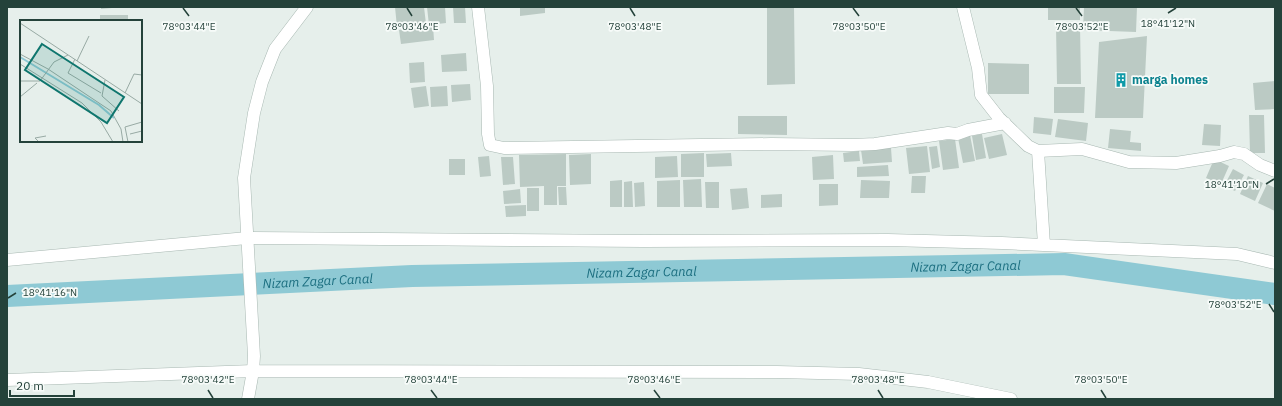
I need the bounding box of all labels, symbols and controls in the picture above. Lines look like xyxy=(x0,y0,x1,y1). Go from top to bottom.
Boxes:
text: 18°41'12"N xyxy=(1141,17,1195,30)
inset map xyxy=(20,20,142,142)
text: 78°03'44"E xyxy=(162,20,216,33)
text: 78°03'46"E xyxy=(385,20,439,33)
text: 78°03'48"E xyxy=(608,20,662,33)
text: 78°03'50"E xyxy=(832,20,886,33)
text: 78°03'52"E xyxy=(1055,20,1109,33)
building icon: marga homes xyxy=(1113,72,1129,88)
place label: marga homes xyxy=(1132,72,1208,87)
text: 18°41'10"N xyxy=(1205,178,1259,191)
water label: Nizam Zagar Canal xyxy=(910,257,1021,276)
water label: Nizam Zagar Canal xyxy=(586,263,697,282)
water label: Nizam Zagar Canal xyxy=(262,270,374,292)
text: 18°41'16"N xyxy=(23,286,77,299)
text: 78°03'52"E xyxy=(1208,298,1262,311)
scale bar xyxy=(10,372,74,398)
text: 78°03'42"E xyxy=(181,373,235,386)
text: 78°03'44"E xyxy=(404,373,458,386)
text: 78°03'46"E xyxy=(627,373,681,386)
text: 78°03'48"E xyxy=(851,373,905,386)
text: 78°03'50"E xyxy=(1074,373,1128,386)
text: 20 m xyxy=(16,378,44,393)

